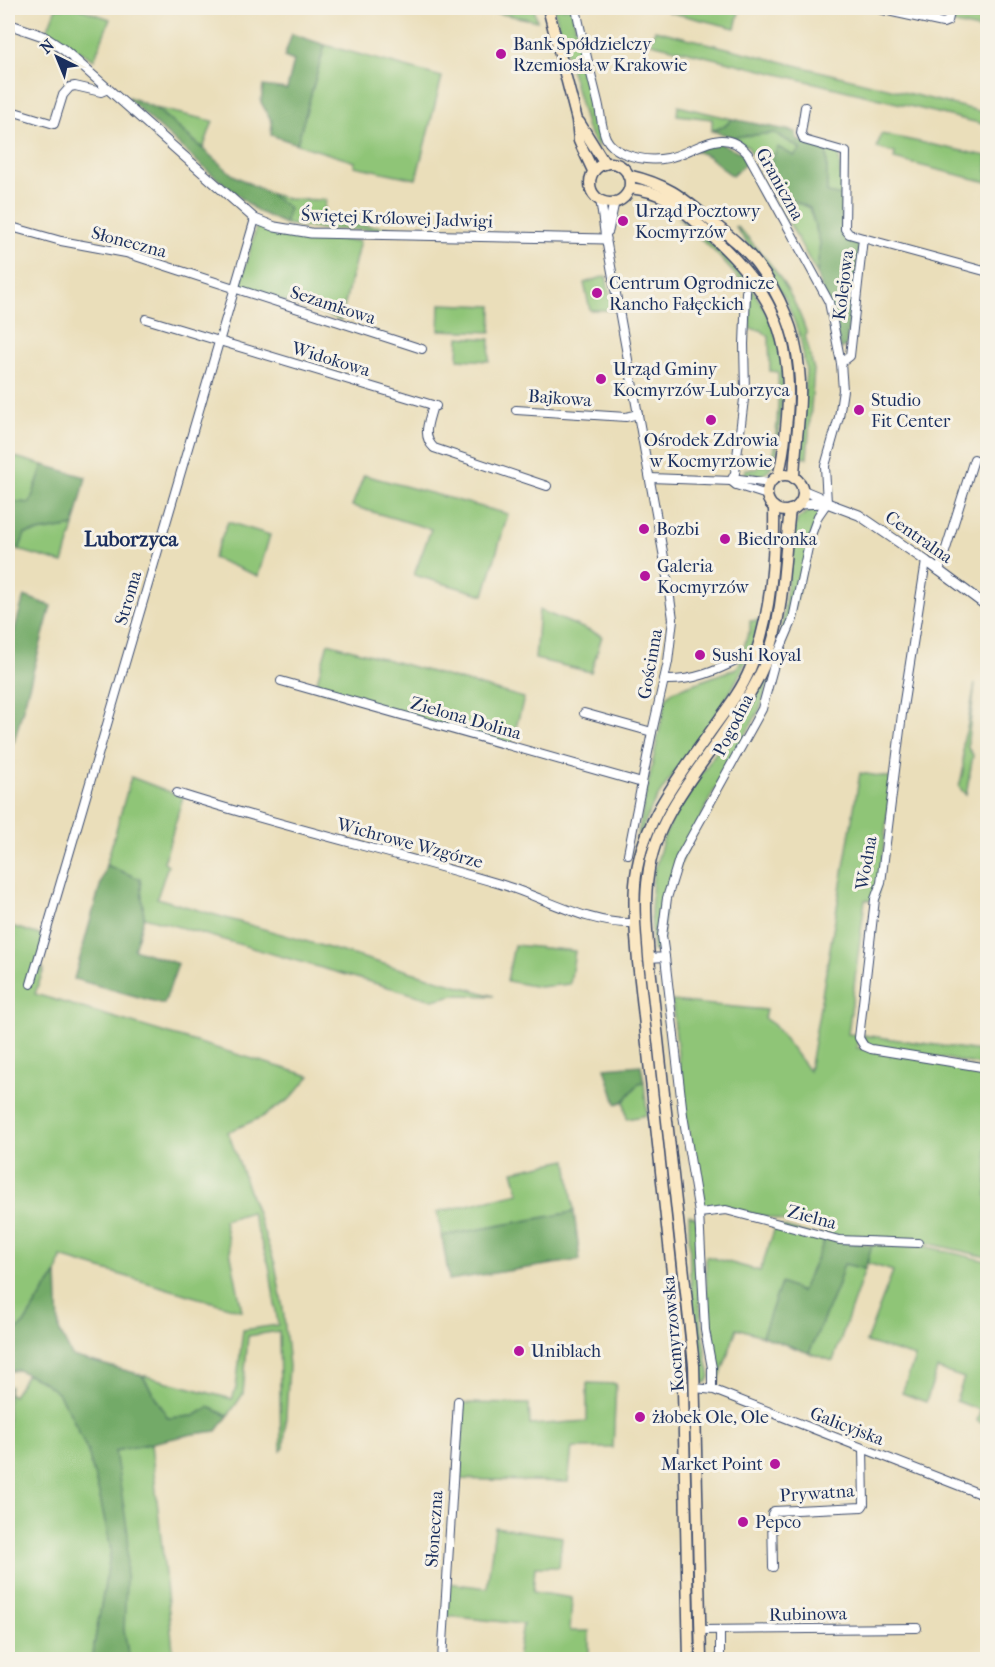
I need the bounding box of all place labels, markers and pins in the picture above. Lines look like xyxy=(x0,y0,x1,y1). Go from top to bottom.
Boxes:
place label: Bank Spółdzielczy Rzemiosła w Krakowie xyxy=(513,34,688,76)
marker: Bank Spółdzielczy Rzemiosła w Krakowie xyxy=(494,47,508,61)
place label: Urząd Pocztowy Kocmyrzów xyxy=(635,201,762,243)
marker: Urząd Pocztowy Kocmyrzów xyxy=(616,214,630,228)
place label: Centrum Ogrodnicze Rancho Fałęckich xyxy=(609,273,774,315)
marker: Centrum Ogrodnicze Rancho Fałęckich xyxy=(590,286,604,300)
place label: Urząd Gminy Kocmyrzów-Luborzyca xyxy=(613,359,791,401)
marker: Urząd Gminy Kocmyrzów-Luborzyca xyxy=(594,372,608,386)
place label: Studio Fit Center xyxy=(871,390,951,432)
marker: Studio Fit Center xyxy=(852,403,866,417)
marker: Ośrodek Zdrowia w Kocmyrzowie xyxy=(704,413,718,427)
place label: Ośrodek Zdrowia w Kocmyrzowie xyxy=(644,430,779,472)
place label: Bozbi xyxy=(656,519,700,540)
marker: Bozbi xyxy=(637,522,651,536)
place label: Biedronka xyxy=(737,529,818,550)
marker: Biedronka xyxy=(718,532,732,546)
place label: Galeria Kocmyrzów xyxy=(657,556,749,598)
marker: Galeria Kocmyrzów xyxy=(638,569,652,583)
place label: Sushi Royal xyxy=(712,645,801,666)
marker: Sushi Royal xyxy=(693,648,707,662)
place label: Uniblach xyxy=(531,1341,601,1362)
marker: Uniblach xyxy=(512,1344,526,1358)
place label: żłobek Ole, Ole xyxy=(652,1407,769,1428)
marker: żłobek Ole, Ole xyxy=(633,1410,647,1424)
place label: Market Point xyxy=(661,1454,764,1475)
marker: Market Point xyxy=(768,1457,782,1471)
place label: Pepco xyxy=(755,1512,801,1533)
marker: Pepco xyxy=(736,1515,750,1529)

